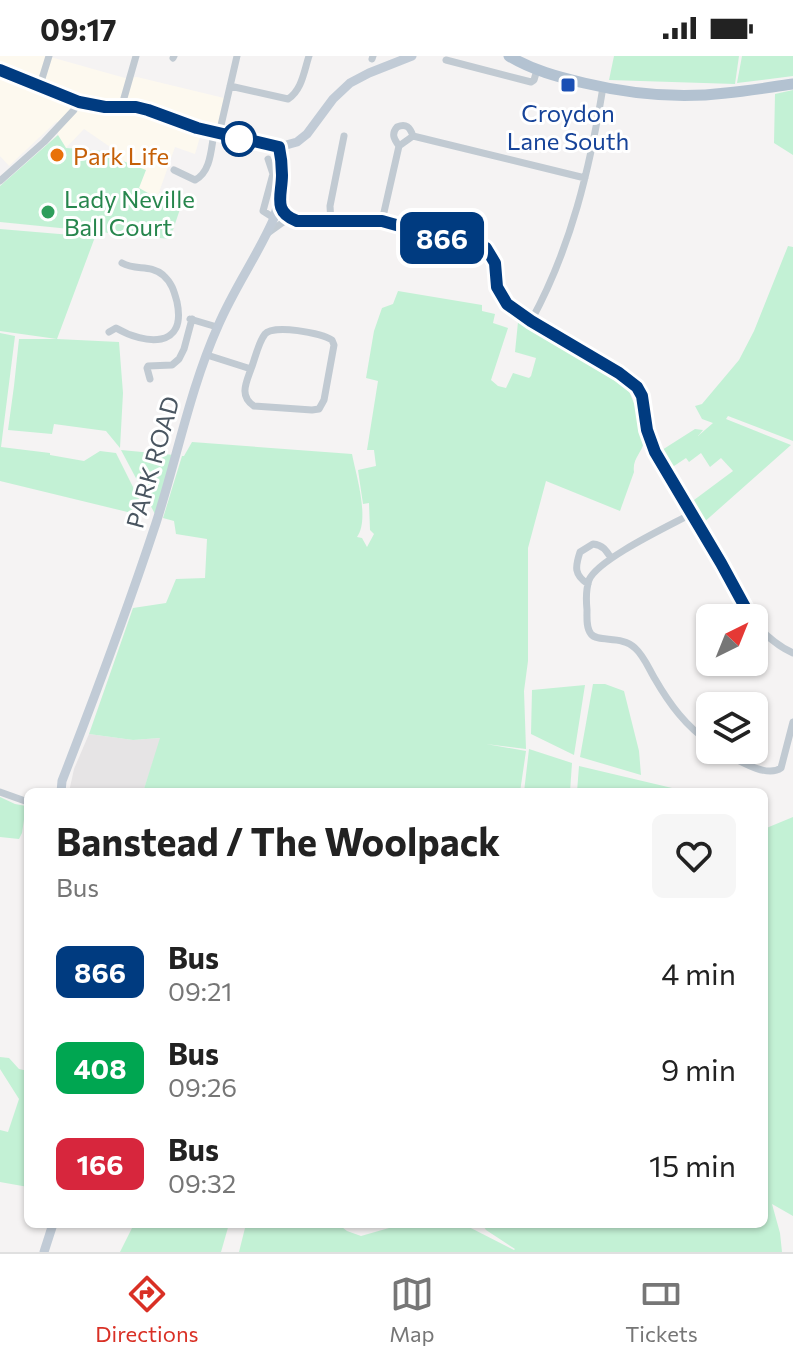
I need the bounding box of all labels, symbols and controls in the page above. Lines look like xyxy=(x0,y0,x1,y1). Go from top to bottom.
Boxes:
text: 09:17 xyxy=(40,10,116,47)
marker: Croydon Lane South xyxy=(559,76,577,94)
place label: Croydon Lane South xyxy=(507,98,629,155)
unlabelled marker xyxy=(222,122,256,156)
place label: Park Life xyxy=(73,141,169,170)
marker: Park Life xyxy=(48,146,66,164)
place label: Lady Neville Ball Court xyxy=(64,184,195,241)
marker: Lady Neville Ball Court xyxy=(39,203,57,221)
line badge: 866 xyxy=(396,212,488,264)
text: 866 xyxy=(416,221,468,255)
street label: PARK ROAD xyxy=(119,393,185,531)
north arrow xyxy=(696,604,768,676)
map controls xyxy=(696,604,768,764)
button: layers xyxy=(696,692,768,764)
button: heart xyxy=(652,814,736,898)
text: Banstead / The Woolpack xyxy=(56,817,500,864)
text: Bus xyxy=(56,871,99,902)
text: Bus xyxy=(168,938,219,975)
text: 4 min xyxy=(661,954,736,991)
text: 866 xyxy=(74,955,126,989)
text: 09:21 xyxy=(168,975,232,1006)
text: Bus xyxy=(168,1034,219,1071)
text: 9 min xyxy=(661,1050,736,1087)
text: 408 xyxy=(73,1051,127,1085)
text: 09:26 xyxy=(168,1071,237,1102)
text: Bus xyxy=(168,1130,219,1167)
text: 15 min xyxy=(649,1146,736,1183)
text: 166 xyxy=(76,1147,124,1181)
text: 09:32 xyxy=(168,1167,236,1198)
tab: Directions xyxy=(95,1272,199,1347)
tab: Map xyxy=(389,1272,435,1347)
tab: Tickets xyxy=(625,1272,698,1347)

